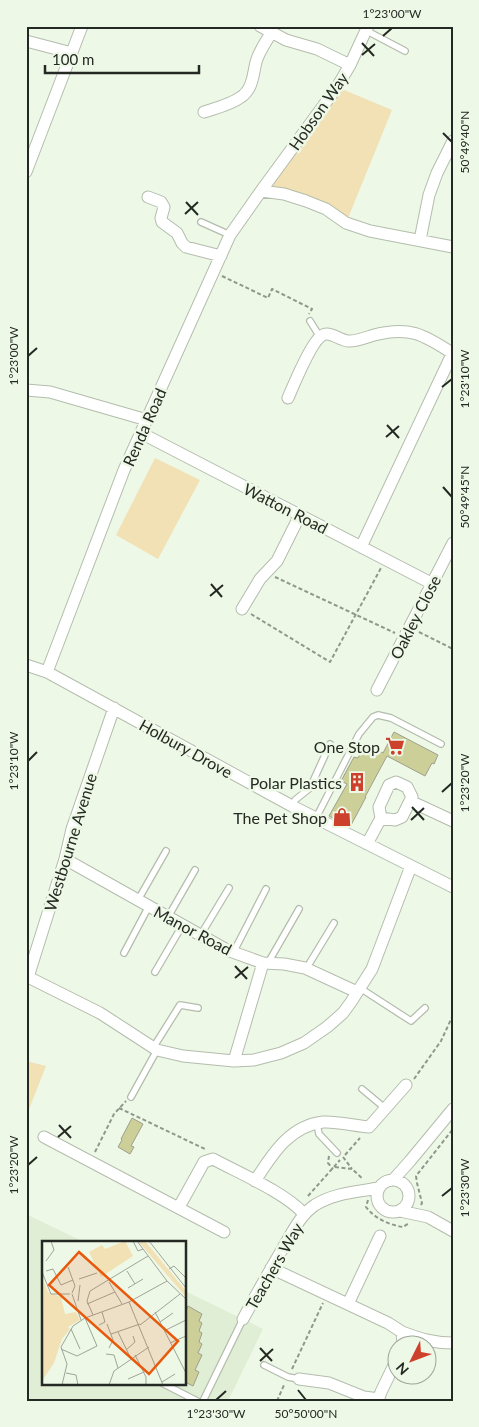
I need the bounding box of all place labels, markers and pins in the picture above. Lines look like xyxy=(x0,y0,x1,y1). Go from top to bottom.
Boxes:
supermarket icon: One Stop xyxy=(384,735,406,757)
place label: One Stop xyxy=(314,737,380,756)
building icon: Polar Plastics xyxy=(346,771,368,793)
place label: Polar Plastics xyxy=(250,773,342,792)
shop icon: The Pet Shop xyxy=(331,806,353,828)
place label: The Pet Shop xyxy=(233,808,327,827)

